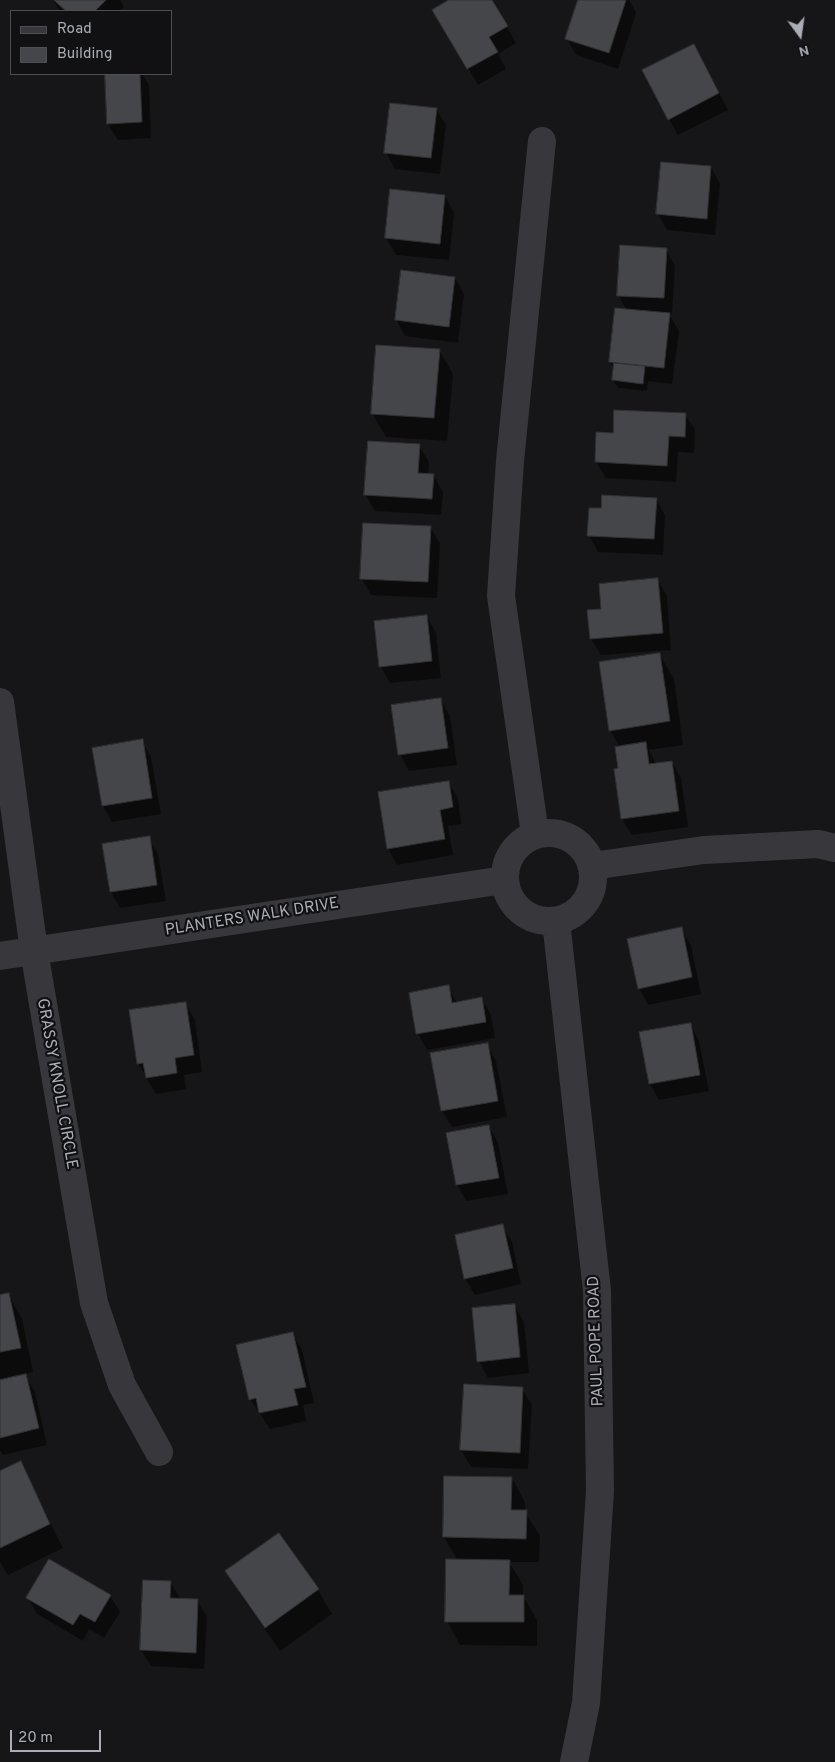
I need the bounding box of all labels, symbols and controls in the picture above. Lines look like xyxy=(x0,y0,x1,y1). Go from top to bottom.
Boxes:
legend xyxy=(10,10,172,75)
north arrow xyxy=(775,10,825,60)
text: Road xyxy=(57,20,92,39)
text: N xyxy=(797,41,811,60)
text: Building xyxy=(57,45,112,64)
street label: PLANTERS WALK DRIVE xyxy=(164,895,340,941)
street label: GRASSY KNOLL CIRCLE xyxy=(31,997,81,1171)
street label: PAUL POPE ROAD xyxy=(585,1275,609,1407)
scale bar xyxy=(12,1720,104,1752)
text: 20 m xyxy=(18,1729,53,1748)

